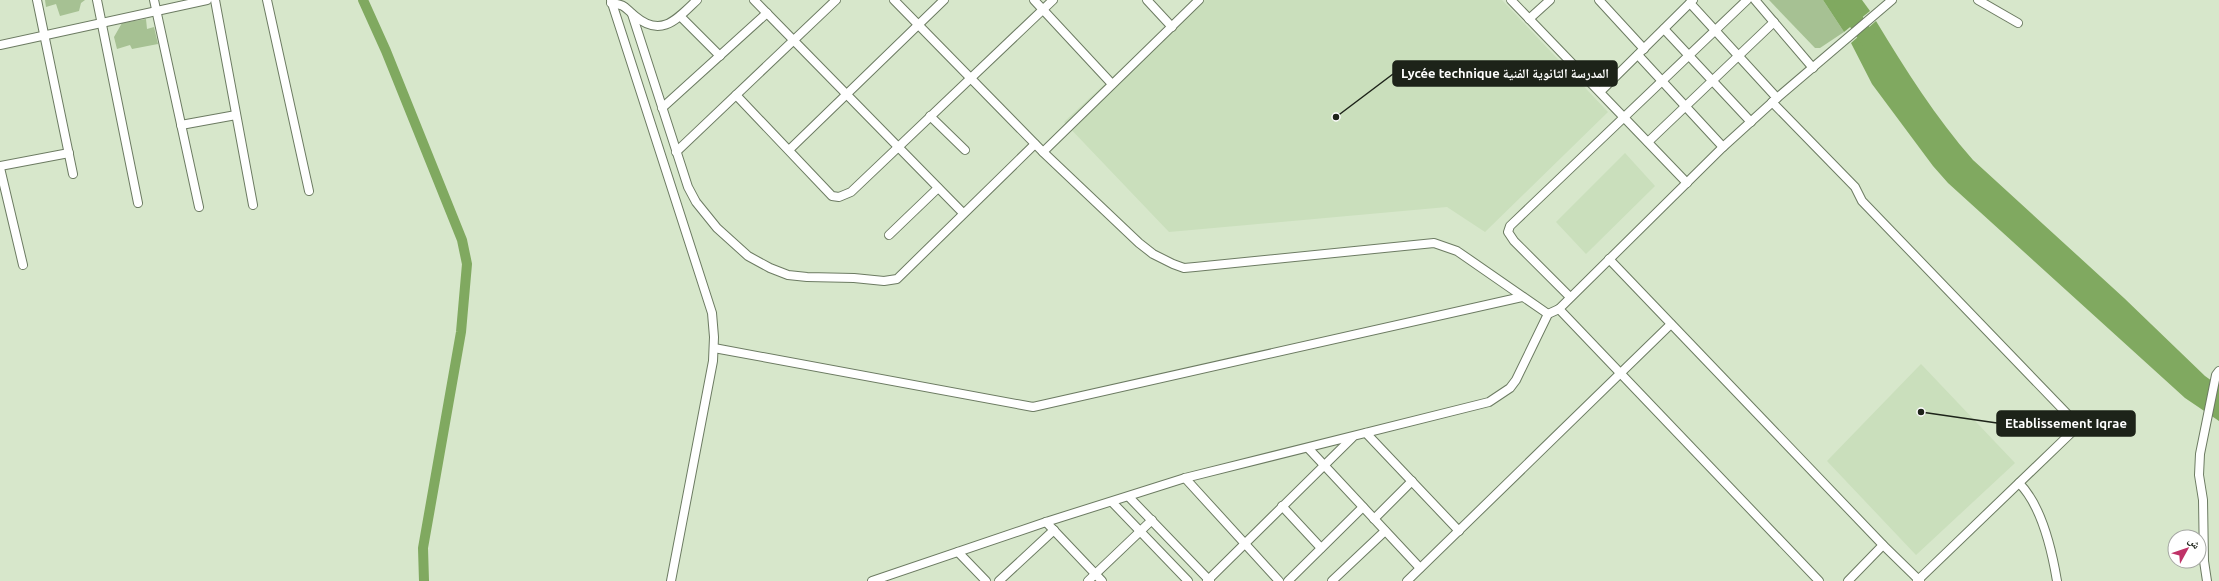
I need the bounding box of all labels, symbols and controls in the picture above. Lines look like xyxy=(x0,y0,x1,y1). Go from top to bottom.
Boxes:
callout: Lycée technique المدرسة الثانوية الفنية xyxy=(1393,61,1617,86)
text: Lycée technique المدرسة الثانوية الفنية xyxy=(1401,66,1609,81)
callout: Etablissement Iqrae xyxy=(1997,411,2135,436)
text: Etablissement Iqrae xyxy=(2005,416,2127,430)
north arrow xyxy=(2167,529,2207,569)
text: ش xyxy=(2185,534,2203,552)

